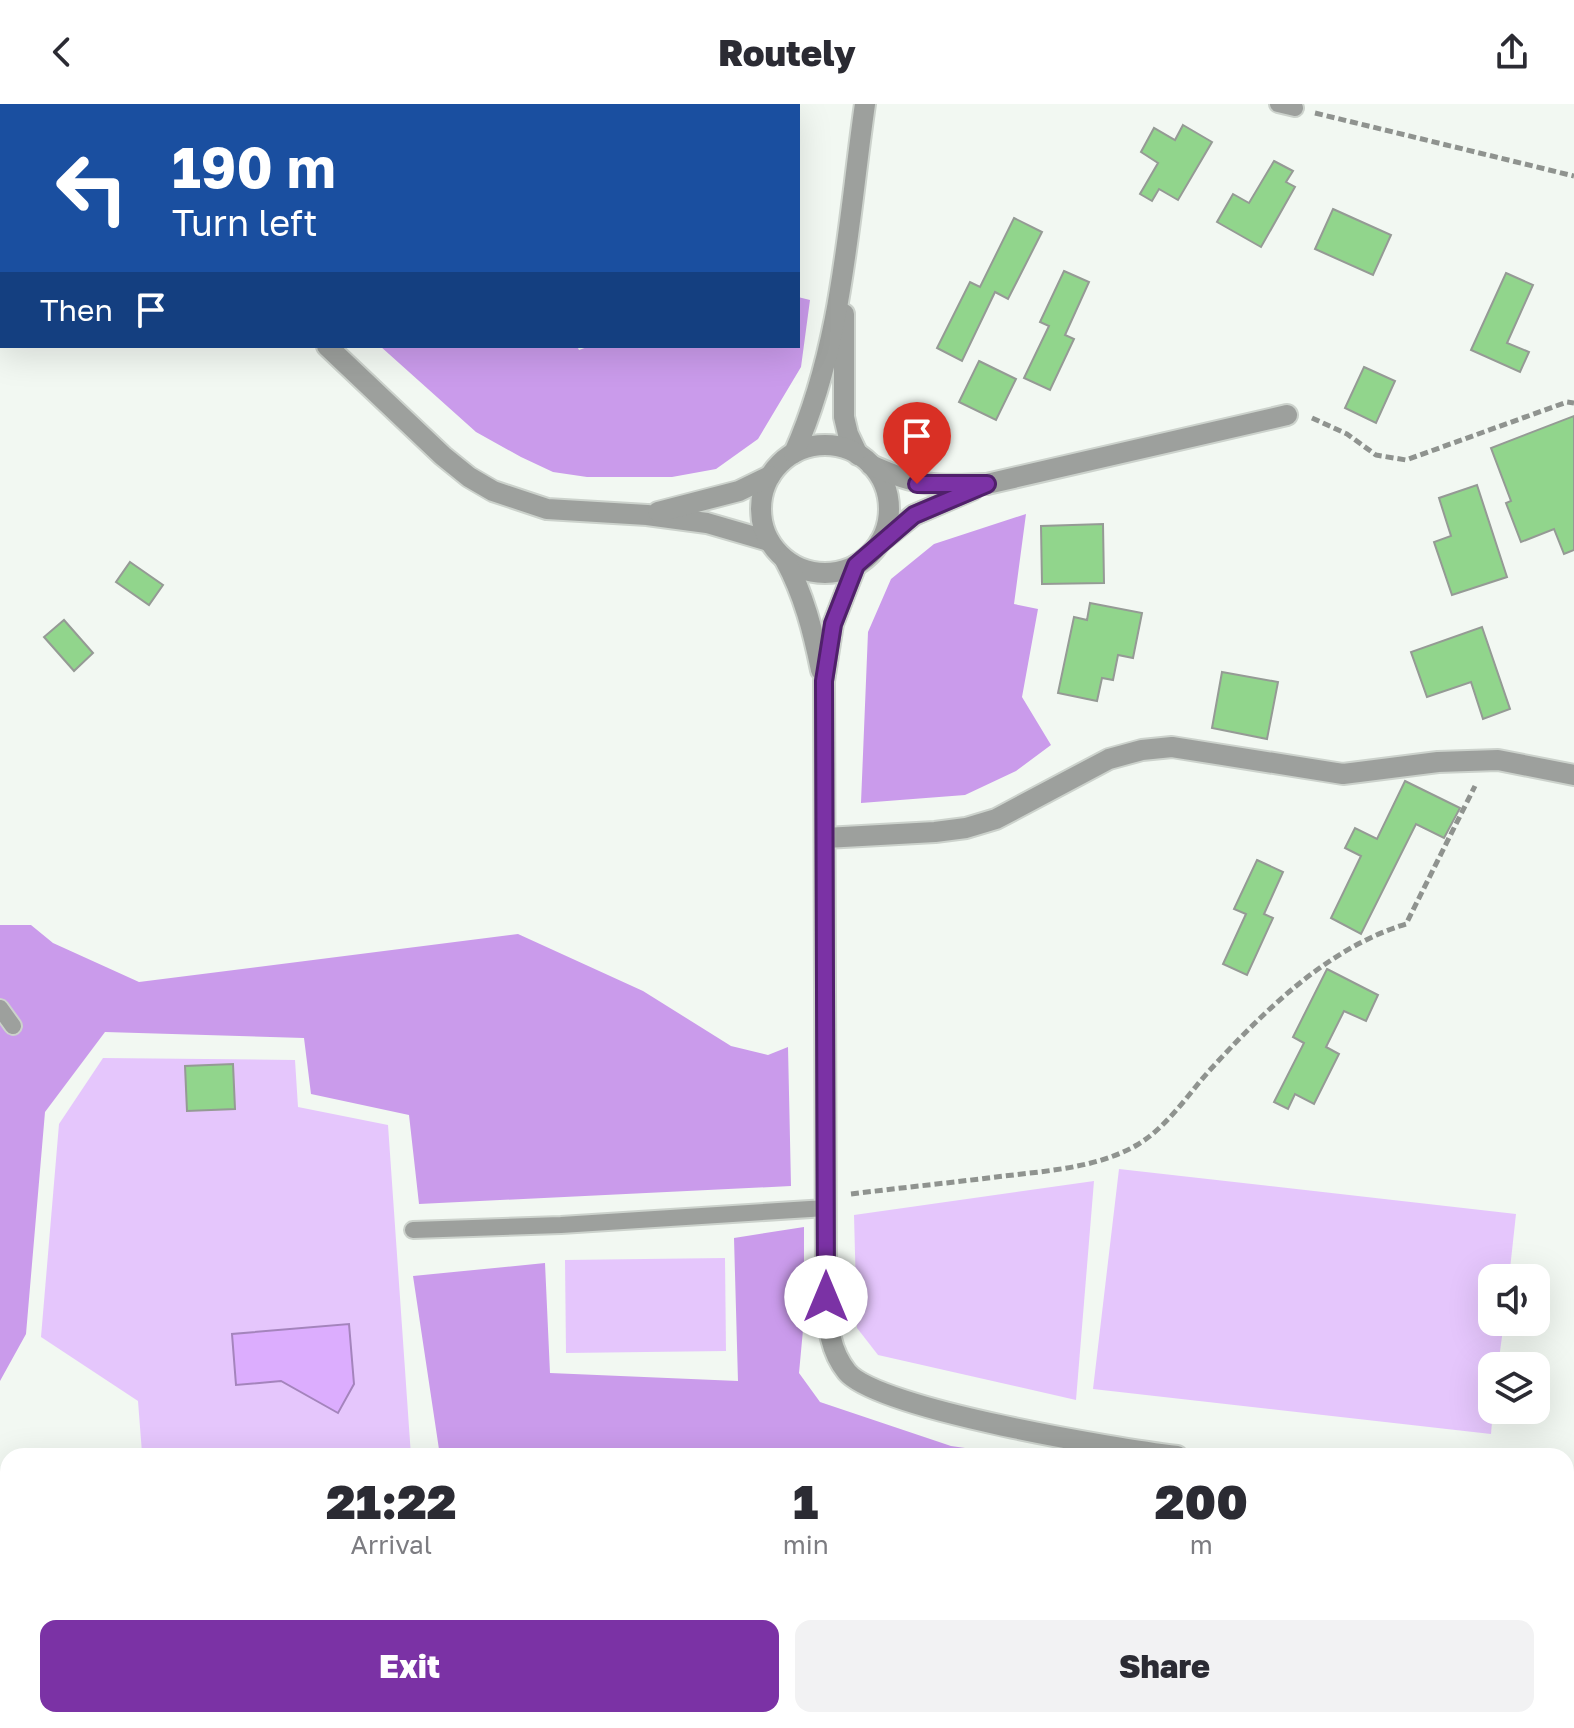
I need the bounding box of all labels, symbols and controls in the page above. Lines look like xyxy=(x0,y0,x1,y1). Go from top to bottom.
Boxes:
icon: back xyxy=(40,30,84,74)
icon: share xyxy=(1490,30,1534,74)
text: Routely xyxy=(718,31,856,74)
text: 190 m xyxy=(172,133,336,200)
icon: left xyxy=(40,136,144,240)
text: Turn left xyxy=(172,201,318,244)
icon: arrive xyxy=(129,288,173,332)
text: Then xyxy=(40,292,113,328)
pin xyxy=(883,402,951,484)
icon: arrive xyxy=(895,414,939,458)
position arrow xyxy=(784,1255,868,1339)
map controls xyxy=(1478,1264,1550,1424)
button: sound xyxy=(1478,1264,1550,1336)
button: layers xyxy=(1478,1352,1550,1424)
text: 21:22 xyxy=(326,1472,457,1530)
text: 1 xyxy=(793,1472,818,1530)
text: 200 xyxy=(1155,1472,1248,1530)
text: Arrival xyxy=(351,1529,432,1560)
text: min xyxy=(783,1529,829,1560)
text: m xyxy=(1190,1529,1213,1560)
button: Exit xyxy=(40,1620,779,1712)
button: Share xyxy=(795,1620,1534,1712)

